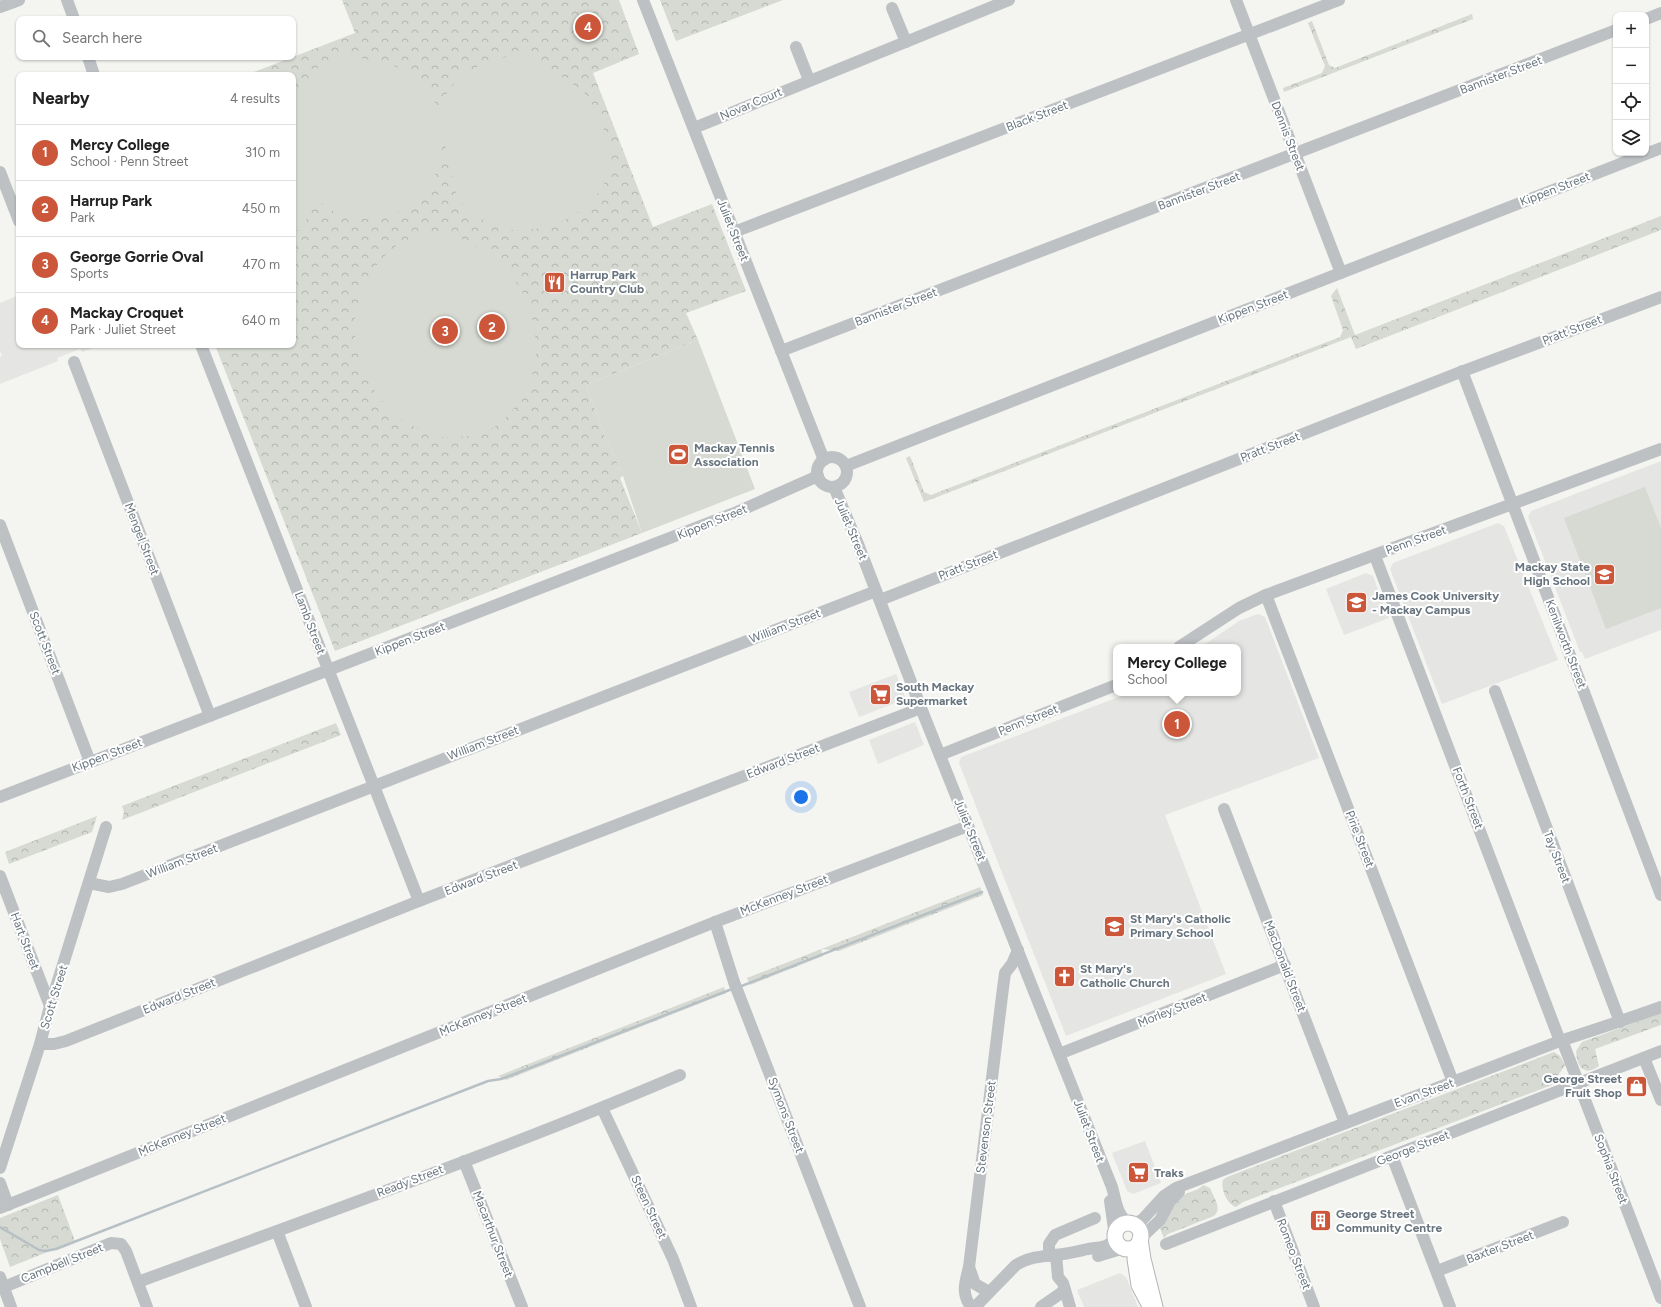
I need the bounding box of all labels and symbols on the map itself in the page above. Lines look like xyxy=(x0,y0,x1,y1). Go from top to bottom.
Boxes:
pin: 4 xyxy=(575,12,601,42)
street label: Bannister Street xyxy=(1458,53,1545,97)
street label: Novar Court xyxy=(718,84,785,123)
street label: Black Street xyxy=(1004,98,1070,134)
street label: Dennis Street xyxy=(1268,99,1308,173)
street label: Bannister Street xyxy=(1156,169,1243,213)
street label: Kippen Street xyxy=(1518,169,1593,209)
street label: Juliet Street xyxy=(714,197,752,264)
place label: Harrup Park Country Club xyxy=(570,268,644,296)
restaurant icon: Harrup Park Country Club xyxy=(541,269,567,295)
street label: Bannister Street xyxy=(853,285,940,329)
street label: Kippen Street xyxy=(1216,287,1291,327)
pin: 2 xyxy=(479,312,505,342)
street label: Pratt Street xyxy=(1540,312,1604,348)
pin: 3 xyxy=(432,316,458,346)
street label: Pratt Street xyxy=(1238,429,1302,465)
place label: Mackay Tennis Association xyxy=(694,441,775,469)
sports icon: Mackay Tennis Association xyxy=(665,442,691,468)
street label: Juliet Street xyxy=(832,496,871,563)
street label: Mengel Street xyxy=(122,501,162,578)
street label: Kippen Street xyxy=(675,501,749,542)
street label: Penn Street xyxy=(1384,522,1449,557)
street label: Pratt Street xyxy=(936,547,1000,583)
place label: Mackay State High School xyxy=(1515,560,1590,588)
school or university icon: Mackay State High School xyxy=(1592,561,1618,587)
place label: James Cook University - Mackay Campus xyxy=(1372,589,1499,617)
street label: Lamb Street xyxy=(292,590,329,657)
school or university icon: James Cook University - Mackay Campus xyxy=(1344,590,1370,616)
street label: Kenilworth Street xyxy=(1543,598,1590,691)
street label: William Street xyxy=(747,606,823,646)
street label: Scott Street xyxy=(27,609,64,677)
street label: Kippen Street xyxy=(373,619,448,659)
place label: South Mackay Supermarket xyxy=(896,680,974,708)
supermarket icon: South Mackay Supermarket xyxy=(868,681,894,707)
street label: Penn Street xyxy=(996,701,1060,738)
pin: 1 xyxy=(1164,709,1190,739)
street label: William Street xyxy=(445,723,521,763)
street label: Kippen Street xyxy=(70,735,145,775)
street label: Edward Street xyxy=(744,740,822,781)
street label: Forth Street xyxy=(1450,765,1486,831)
your location xyxy=(791,787,811,807)
street label: Juliet Street xyxy=(951,797,989,864)
street label: Pirie Street xyxy=(1343,809,1377,870)
street label: Tay Street xyxy=(1541,829,1574,886)
street label: William Street xyxy=(144,841,220,881)
street label: Edward Street xyxy=(442,857,520,898)
street label: McKenney Street xyxy=(738,872,830,918)
street label: Hart Street xyxy=(8,910,43,972)
place label: St Mary's Catholic Primary School xyxy=(1130,912,1231,940)
school or university icon: St Mary's Catholic Primary School xyxy=(1102,913,1128,939)
street label: MacDonald Street xyxy=(1261,918,1309,1014)
place label: St Mary's Catholic Church xyxy=(1080,962,1170,990)
street label: Scott Street xyxy=(38,963,71,1031)
church icon: St Mary's Catholic Church xyxy=(1052,963,1078,989)
street label: Edward Street xyxy=(141,975,218,1017)
street label: Morley Street xyxy=(1135,990,1209,1030)
street label: McKenney Street xyxy=(437,991,529,1039)
place label: George Street Fruit Shop xyxy=(1543,1072,1622,1100)
shop icon: George Street Fruit Shop xyxy=(1624,1073,1650,1099)
street label: Symons Street xyxy=(765,1075,807,1155)
street label: Evan Street xyxy=(1392,1076,1456,1110)
street label: Stevenson Street xyxy=(973,1079,999,1174)
street label: Juliet Street xyxy=(1071,1098,1108,1165)
street label: McKenney Street xyxy=(136,1111,228,1159)
street label: George Street xyxy=(1375,1128,1452,1168)
street label: Sophia Street xyxy=(1591,1132,1631,1206)
supermarket icon: Traks xyxy=(1125,1160,1151,1186)
street label: Ready Street xyxy=(375,1162,446,1200)
place label: Traks xyxy=(1154,1166,1184,1180)
street label: Steen Street xyxy=(628,1173,670,1241)
street label: Macarthur Street xyxy=(470,1189,516,1280)
place label: George Street Community Centre xyxy=(1336,1207,1443,1235)
building icon: George Street Community Centre xyxy=(1307,1208,1333,1234)
street label: Romeo Street xyxy=(1274,1217,1314,1292)
street label: Baxter Street xyxy=(1464,1228,1536,1266)
street label: Campbell Street xyxy=(19,1240,106,1286)

